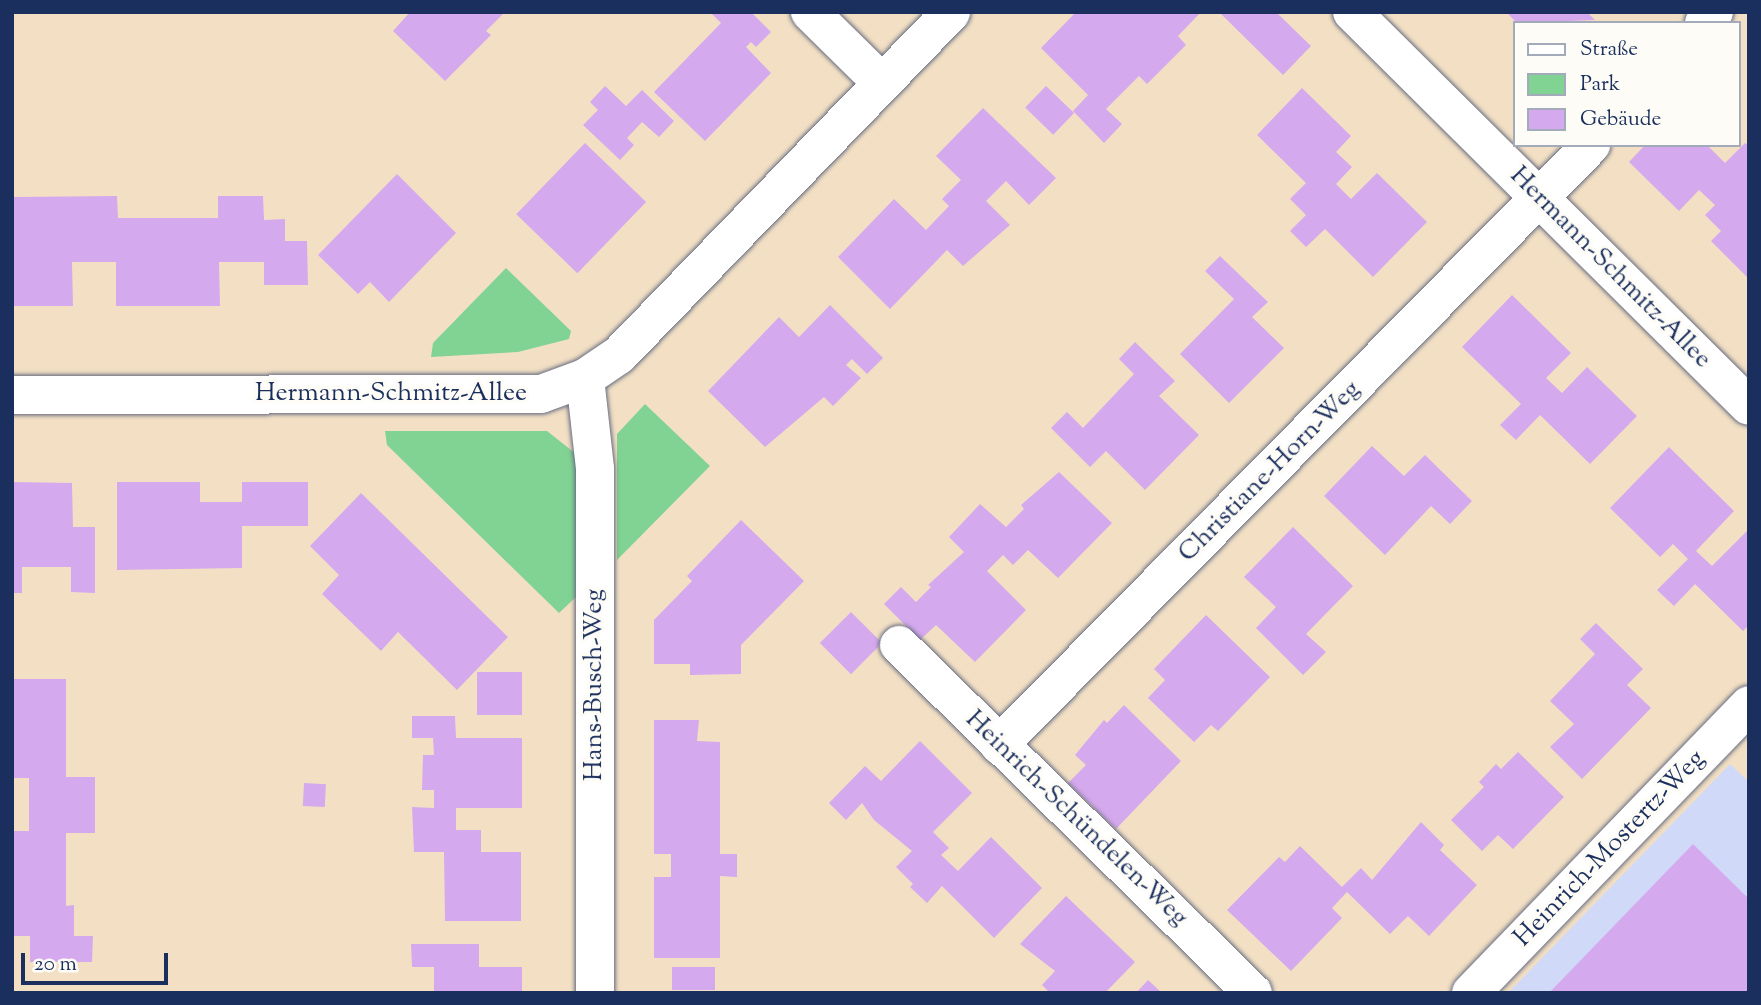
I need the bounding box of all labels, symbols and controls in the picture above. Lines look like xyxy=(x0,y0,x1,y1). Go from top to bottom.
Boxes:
legend xyxy=(1512,21,1740,147)
text: Straße xyxy=(1580,35,1638,65)
text: Park xyxy=(1580,70,1620,100)
text: Gebäude xyxy=(1580,105,1661,135)
street label: Hermann-Schmitz-Allee xyxy=(1503,161,1717,375)
street label: Christiane-Horn-Weg xyxy=(1173,375,1367,569)
street label: Hermann-Schmitz-Allee xyxy=(255,378,527,410)
street label: Hans-Busch-Weg xyxy=(579,589,611,781)
street label: Heinrich-Schündelen-Weg xyxy=(958,704,1194,934)
street label: Heinrich-Mostertz-Weg xyxy=(1508,744,1712,954)
scale bar xyxy=(24,939,172,983)
text: 20 m xyxy=(34,950,77,980)

